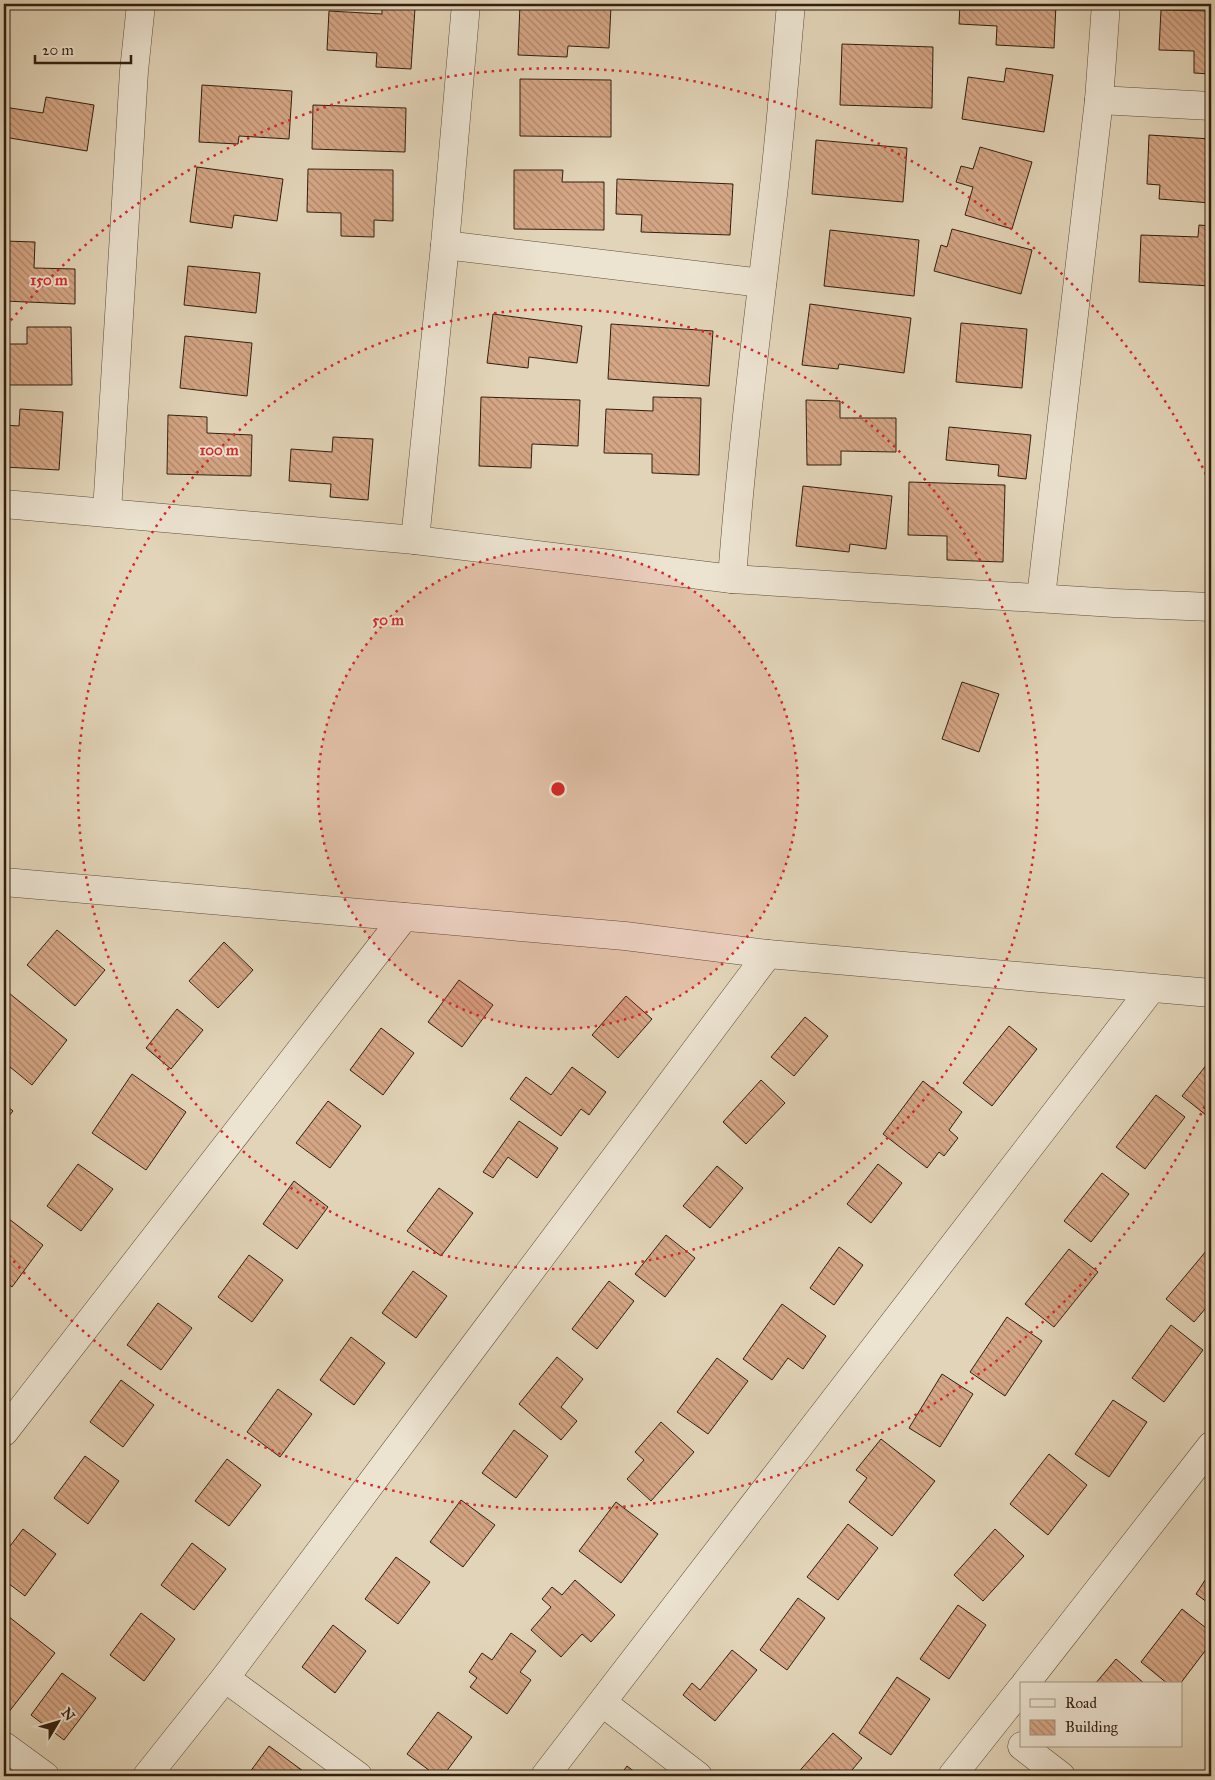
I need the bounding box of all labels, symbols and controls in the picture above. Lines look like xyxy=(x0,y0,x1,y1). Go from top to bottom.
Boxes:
scale bar xyxy=(35,32,131,64)
text: 20 m xyxy=(42,41,74,59)
text: 150 m xyxy=(30,271,68,289)
text: 100 m xyxy=(199,441,239,459)
text: 50 m xyxy=(372,611,404,629)
centre of rings xyxy=(549,780,567,798)
legend xyxy=(1020,1682,1182,1748)
text: Road xyxy=(1065,1694,1097,1712)
north arrow xyxy=(32,1698,82,1748)
text: N xyxy=(57,1704,78,1724)
text: Building xyxy=(1065,1718,1119,1736)

